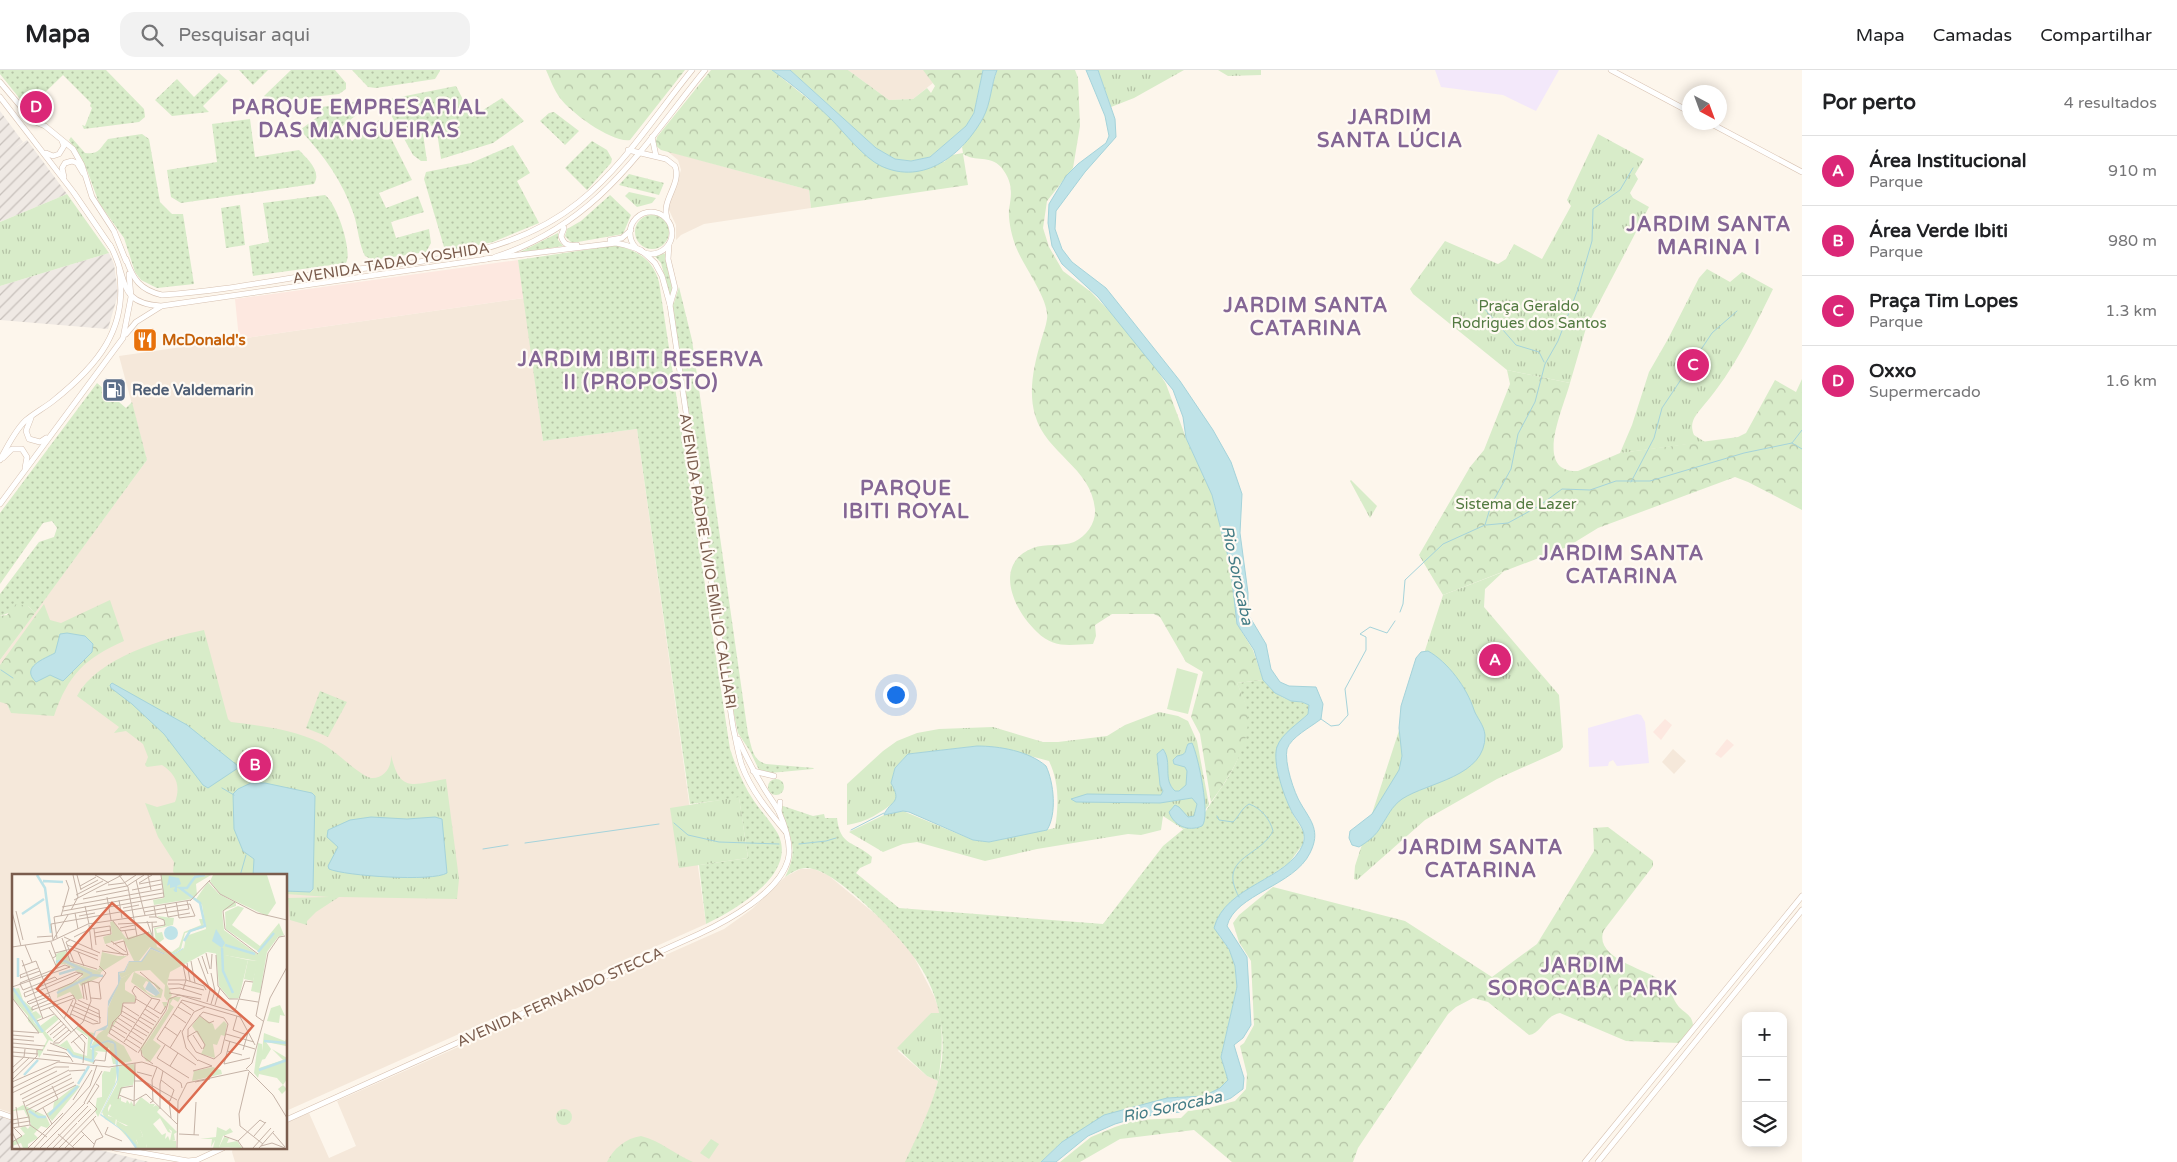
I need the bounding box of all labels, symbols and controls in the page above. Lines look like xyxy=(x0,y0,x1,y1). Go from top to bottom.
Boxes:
search box xyxy=(120,12,470,57)
text: Mapa xyxy=(25,20,90,49)
icon: search xyxy=(138,21,166,49)
text: Pesquisar aqui xyxy=(178,24,310,46)
text: Mapa xyxy=(1856,24,1905,46)
text: Camadas xyxy=(1933,24,2012,46)
text: Compartilhar xyxy=(2040,24,2152,46)
north arrow xyxy=(1682,85,1727,130)
pin: D xyxy=(20,88,52,126)
text: Por perto xyxy=(1822,90,1916,115)
text: 4 resultados xyxy=(2064,93,2157,113)
district label: PARQUE EMPRESARIAL DAS MANGUEIRAS xyxy=(231,96,487,143)
district label: JARDIM SANTA LÚCIA xyxy=(1317,106,1463,153)
text: Área Institucional xyxy=(1869,150,2026,172)
text: A xyxy=(1832,161,1844,181)
text: 910 m xyxy=(2108,161,2157,181)
text: Parque xyxy=(1869,172,1923,192)
district label: JARDIM SANTA MARINA I xyxy=(1626,213,1791,260)
text: Área Verde Ibiti xyxy=(1869,220,2008,242)
text: B xyxy=(1832,231,1844,251)
text: 980 m xyxy=(2108,231,2157,251)
street label: AVENIDA TADAO YOSHIDA xyxy=(291,239,491,287)
text: Parque xyxy=(1869,242,1923,262)
text: Praça Tim Lopes xyxy=(1869,290,2018,312)
district label: JARDIM SANTA CATARINA xyxy=(1223,294,1388,341)
park label: Praça Geraldo Rodrigues dos Santos xyxy=(1451,297,1607,332)
text: C xyxy=(1832,301,1844,321)
text: 1.3 km xyxy=(2105,301,2157,321)
text: Parque xyxy=(1869,312,1923,332)
restaurant icon: McDonald's xyxy=(132,327,158,353)
place label: McDonald's xyxy=(162,331,246,349)
pin: C xyxy=(1677,346,1709,384)
district label: JARDIM IBITI RESERVA II (PROPOSTO) xyxy=(517,348,764,395)
text: Oxxo xyxy=(1869,360,1916,382)
text: D xyxy=(1832,371,1844,391)
text: 1.6 km xyxy=(2105,371,2157,391)
fuel station icon: Rede Valdemarin xyxy=(101,377,127,403)
place label: Rede Valdemarin xyxy=(132,381,254,399)
text: Supermercado xyxy=(1869,382,1981,402)
street label: AVENIDA PADRE LÍVIO EMÍLIO CALLIARI xyxy=(676,412,740,710)
district label: PARQUE IBITI ROYAL xyxy=(842,477,970,524)
park label: Sistema de Lazer xyxy=(1456,495,1577,513)
water label: Rio Sorocaba xyxy=(1217,524,1258,628)
district label: JARDIM SANTA CATARINA xyxy=(1539,542,1704,589)
pin: A xyxy=(1479,641,1511,679)
your location xyxy=(883,682,909,708)
pin: B xyxy=(239,746,271,784)
district label: JARDIM SANTA CATARINA xyxy=(1398,836,1563,883)
inset map xyxy=(12,874,288,1150)
street label: AVENIDA FERNANDO STECCA xyxy=(454,943,666,1051)
district label: JARDIM SOROCABA PARK xyxy=(1488,954,1678,1001)
map controls xyxy=(1742,1012,1787,1147)
button: + xyxy=(1742,1012,1787,1057)
button: − xyxy=(1742,1057,1787,1102)
water label: Rio Sorocaba xyxy=(1121,1086,1225,1127)
button: layers xyxy=(1742,1102,1787,1147)

